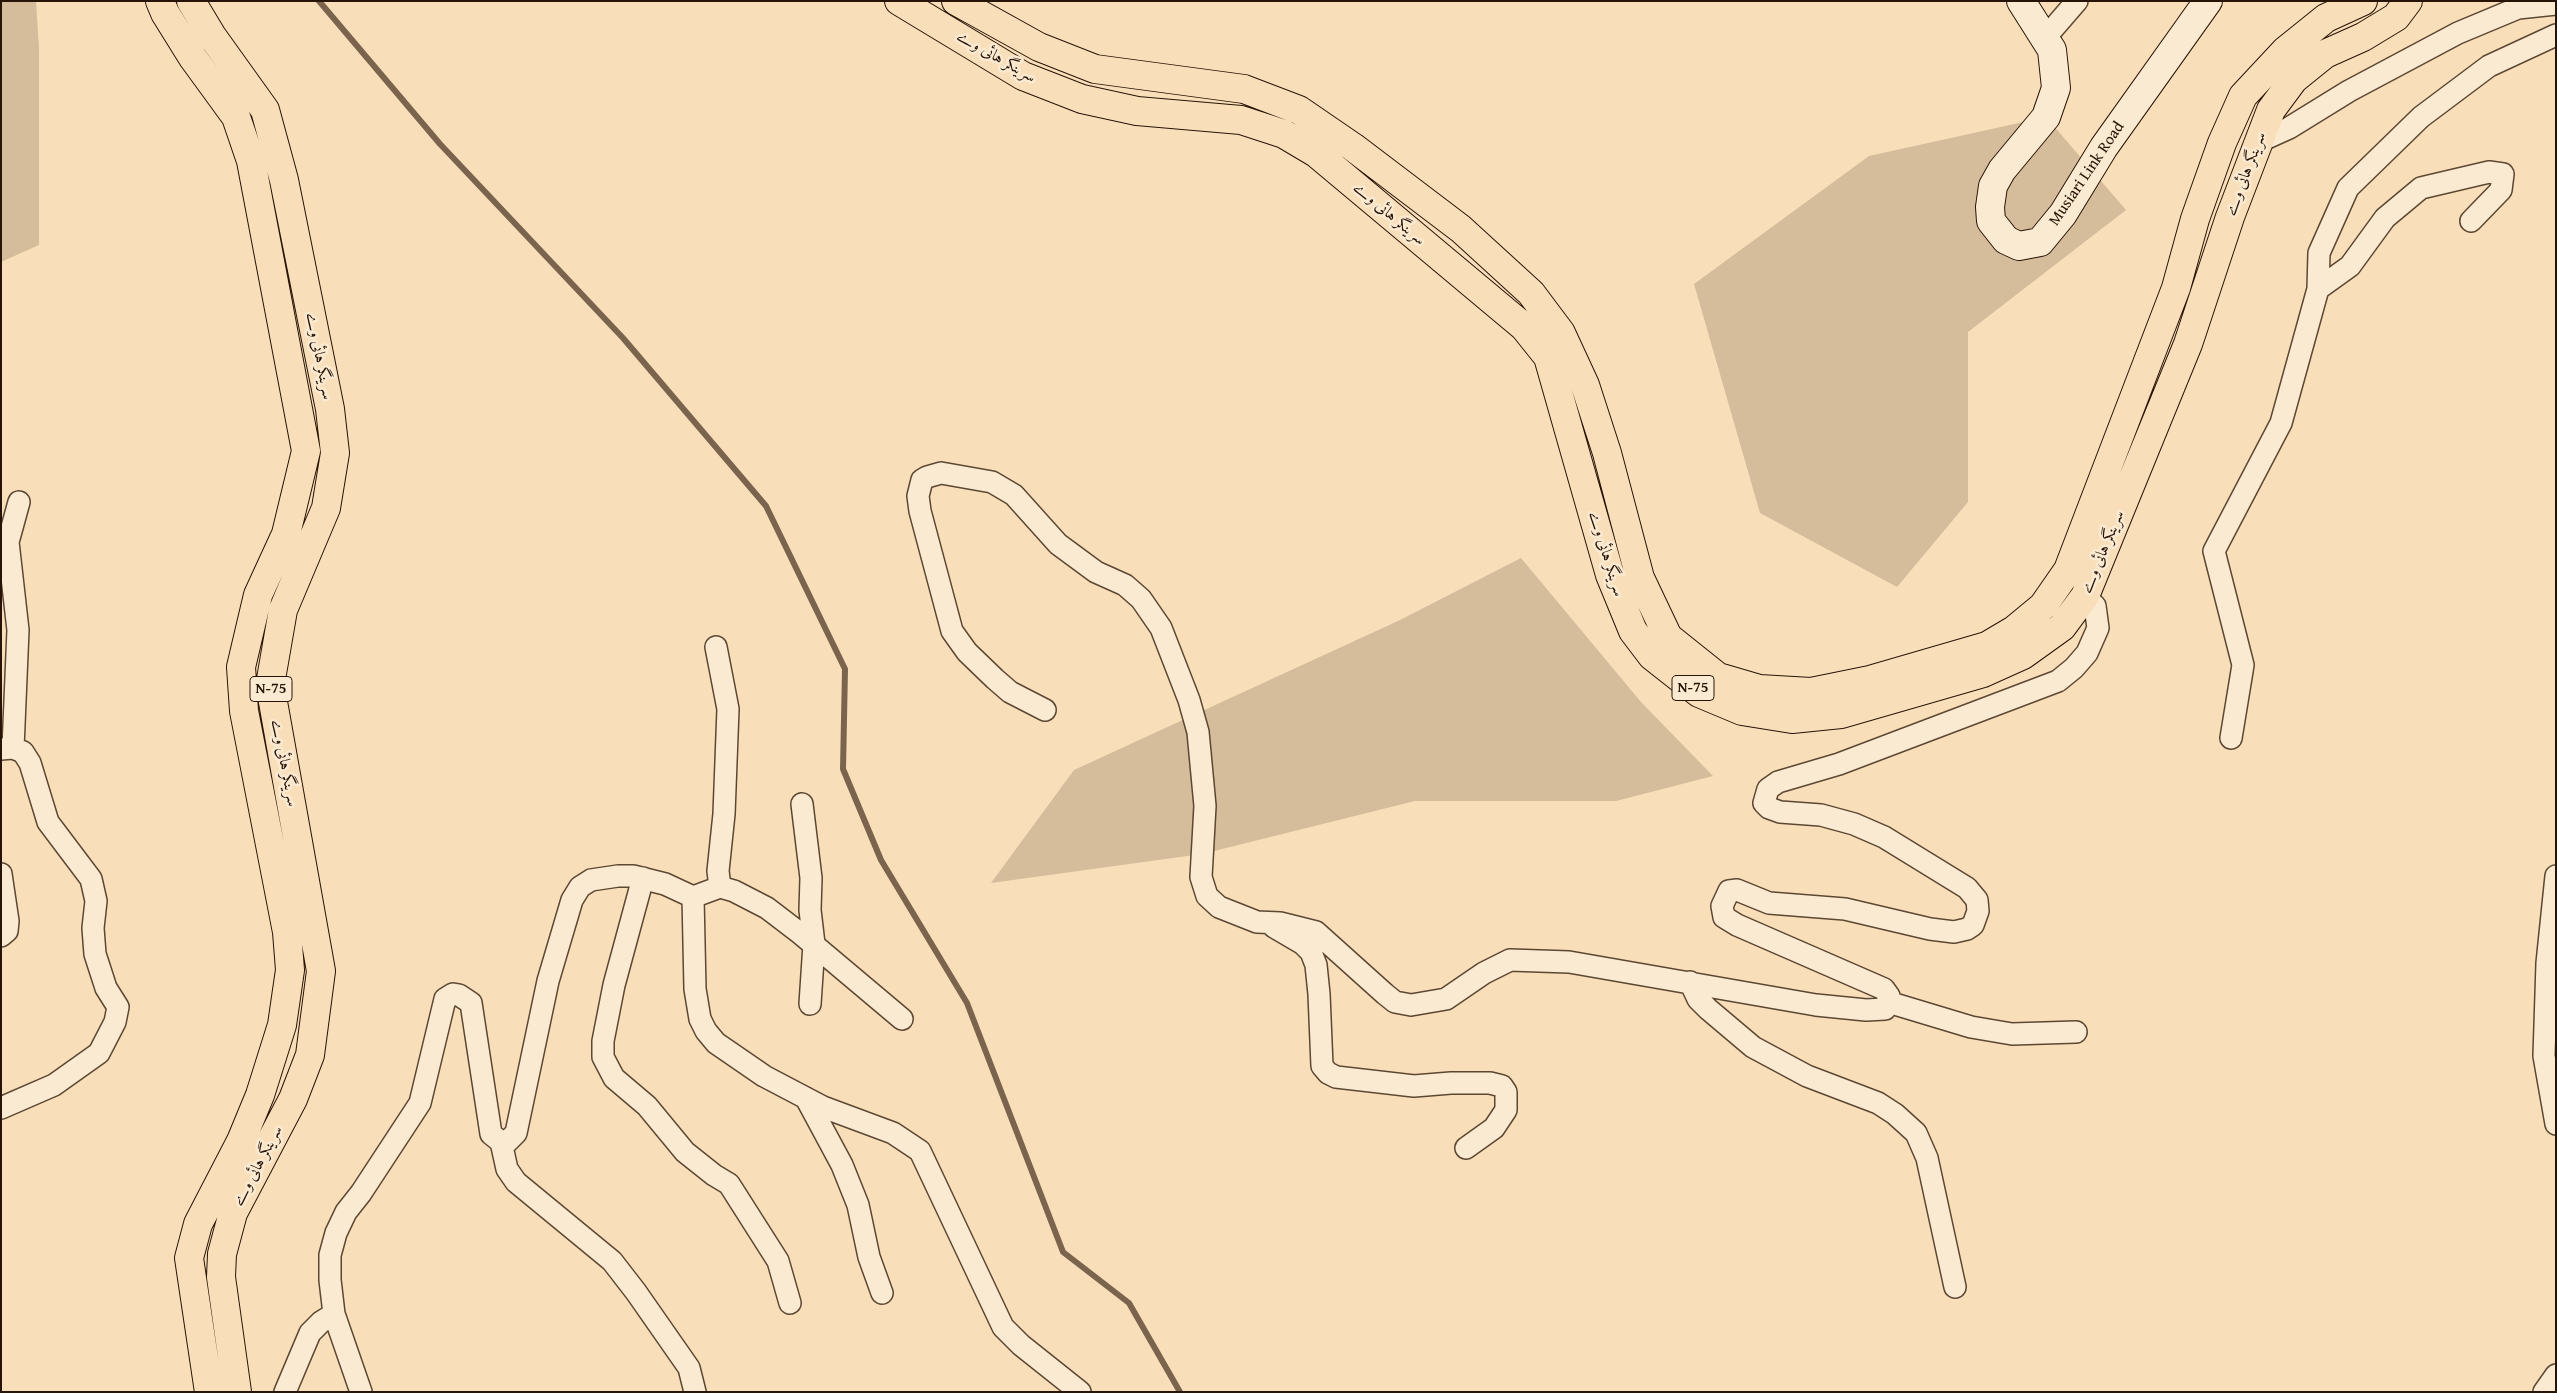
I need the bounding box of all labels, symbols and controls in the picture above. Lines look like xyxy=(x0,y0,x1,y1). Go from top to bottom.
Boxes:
street label: سرینگر ہائی وے xyxy=(953,27,1039,87)
street label: Musiari Link Road xyxy=(2045,118,2129,230)
street label: سرینگر ہائی وے xyxy=(2221,129,2271,219)
street label: سرینگر ہائی وے xyxy=(1349,178,1429,250)
street label: سرینگر ہائی وے xyxy=(301,311,337,401)
street label: سرینگر ہائی وے xyxy=(2077,508,2129,596)
street label: سرینگر ہائی وے xyxy=(1584,509,1628,599)
road number: N-75 xyxy=(250,676,292,702)
road number: N-75 xyxy=(1672,676,1714,700)
street label: سرینگر ہائی وے xyxy=(266,718,302,808)
street label: سرینگر ہائی وے xyxy=(229,1123,287,1209)

